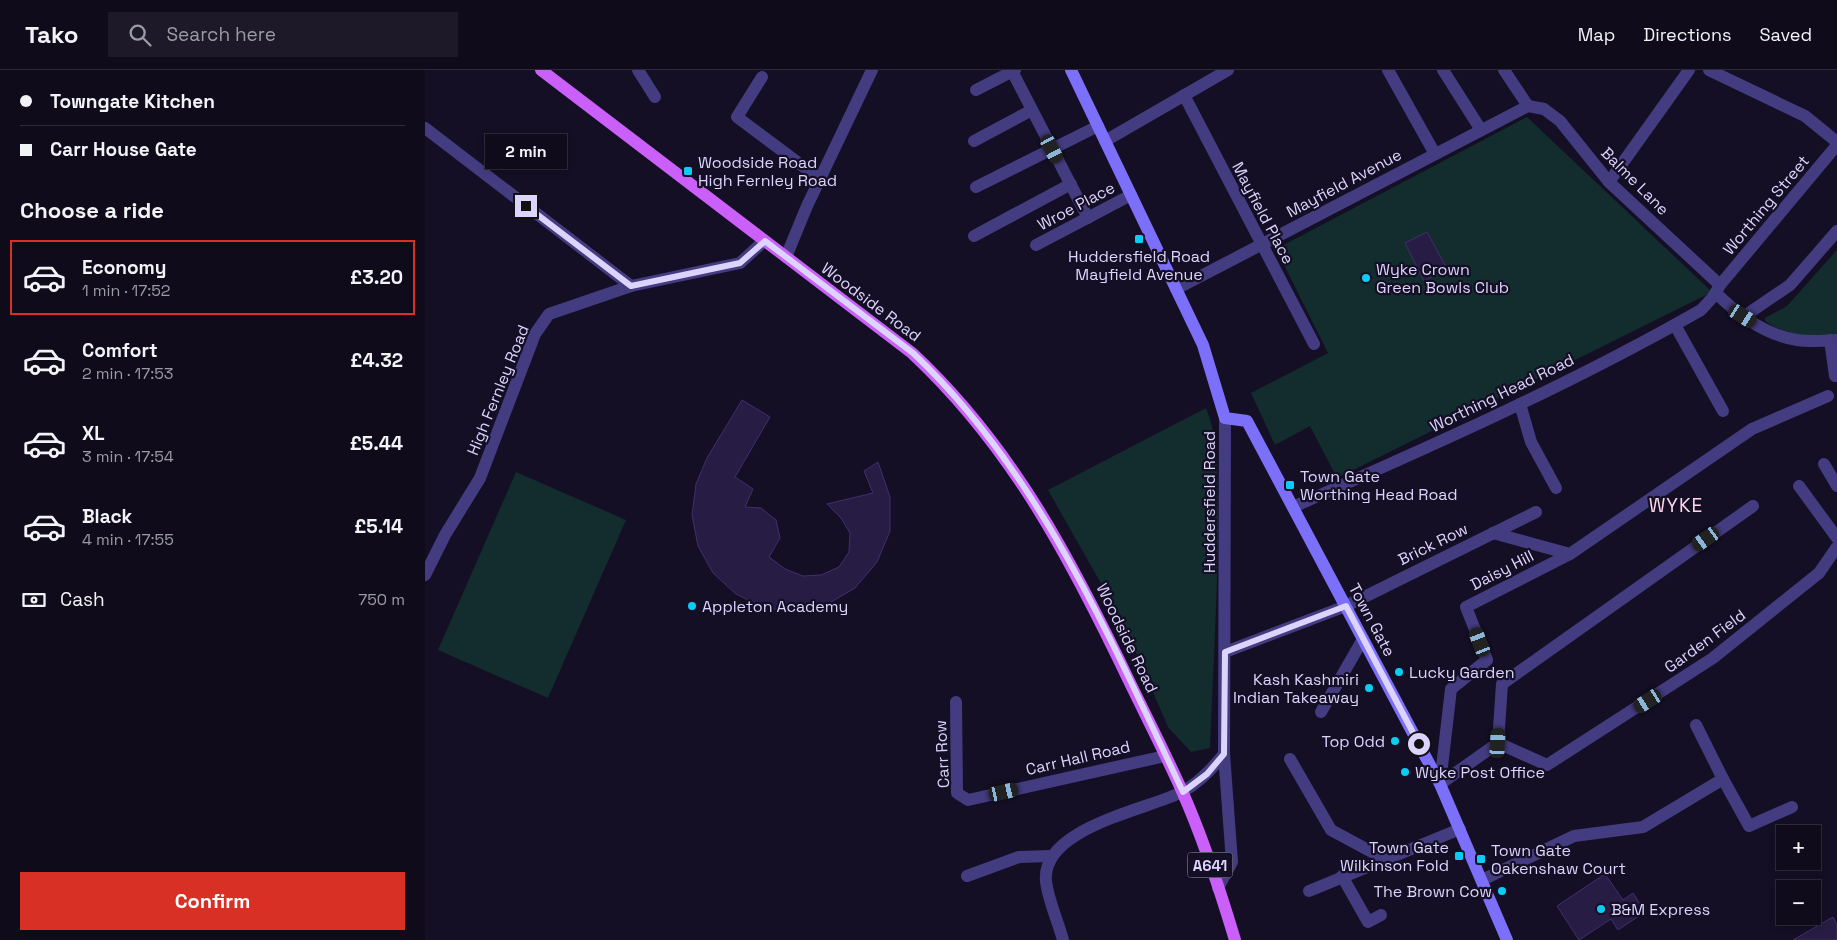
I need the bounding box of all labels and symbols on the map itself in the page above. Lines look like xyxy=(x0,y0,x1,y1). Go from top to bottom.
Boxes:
car xyxy=(1038,132,1065,166)
callout: 2 min xyxy=(485,134,567,168)
street label: Balme Lane xyxy=(1596,142,1674,220)
street label: Mayfield Avenue xyxy=(1283,144,1405,222)
street label: Worthing Street xyxy=(1718,151,1814,259)
place label: Woodside Road High Fernley Road xyxy=(698,152,837,191)
street label: Mayfield Place xyxy=(1227,158,1299,268)
marker: Woodside Road High Fernley Road xyxy=(682,165,694,177)
street label: Wroe Place xyxy=(1034,177,1118,235)
route end xyxy=(515,195,537,217)
marker: Huddersfield Road Mayfield Avenue xyxy=(1133,233,1145,245)
place label: Huddersfield Road Mayfield Avenue xyxy=(1068,246,1210,285)
street label: Woodside Road xyxy=(817,258,925,346)
place label: Wyke Crown Green Bowls Club xyxy=(1376,259,1509,298)
marker: Wyke Crown Green Bowls Club xyxy=(1360,272,1372,284)
car xyxy=(1726,302,1759,330)
street label: High Fernley Road xyxy=(462,322,534,458)
street label: Worthing Head Road xyxy=(1427,349,1577,437)
street label: Huddersfield Road xyxy=(1199,431,1220,573)
place label: Town Gate Worthing Head Road xyxy=(1300,466,1458,505)
marker: Town Gate Worthing Head Road xyxy=(1284,479,1296,491)
district label: WYKE xyxy=(1649,493,1703,518)
street label: Brick Row xyxy=(1394,518,1472,570)
car xyxy=(1689,524,1722,554)
street label: Daisy Hill xyxy=(1467,545,1537,595)
street label: Woodside Road xyxy=(1091,580,1163,696)
street label: Town Gate xyxy=(1344,580,1400,660)
place label: Appleton Academy xyxy=(702,596,848,617)
marker: Appleton Academy xyxy=(686,600,698,612)
street label: Garden Field xyxy=(1660,604,1750,678)
car xyxy=(1467,625,1492,659)
place label: Lucky Garden xyxy=(1409,662,1515,683)
marker: Lucky Garden xyxy=(1393,666,1405,678)
place label: Kash Kashmiri Indian Takeaway xyxy=(1233,669,1359,708)
marker: Kash Kashmiri Indian Takeaway xyxy=(1363,682,1375,694)
car xyxy=(1631,687,1664,715)
street label: Carr Row xyxy=(930,719,954,789)
car xyxy=(1489,728,1506,758)
place label: Top Odd xyxy=(1322,731,1385,752)
route start xyxy=(1408,733,1430,755)
marker: Top Odd xyxy=(1389,735,1401,747)
street label: Carr Hall Road xyxy=(1024,736,1132,780)
place label: Wyke Post Office xyxy=(1415,762,1545,783)
marker: Wyke Post Office xyxy=(1399,766,1411,778)
car xyxy=(987,781,1020,803)
place label: Town Gate Wilkinson Fold xyxy=(1340,837,1449,876)
place label: Town Gate Oakenshaw Court xyxy=(1491,840,1626,879)
marker: Town Gate Wilkinson Fold xyxy=(1453,850,1465,862)
road number: A641 xyxy=(1187,852,1233,878)
marker: Town Gate Oakenshaw Court xyxy=(1475,853,1487,865)
place label: The Brown Cow xyxy=(1374,881,1492,902)
marker: The Brown Cow xyxy=(1496,885,1508,897)
place label: B&M Express xyxy=(1611,899,1710,920)
marker: B&M Express xyxy=(1595,903,1607,915)

